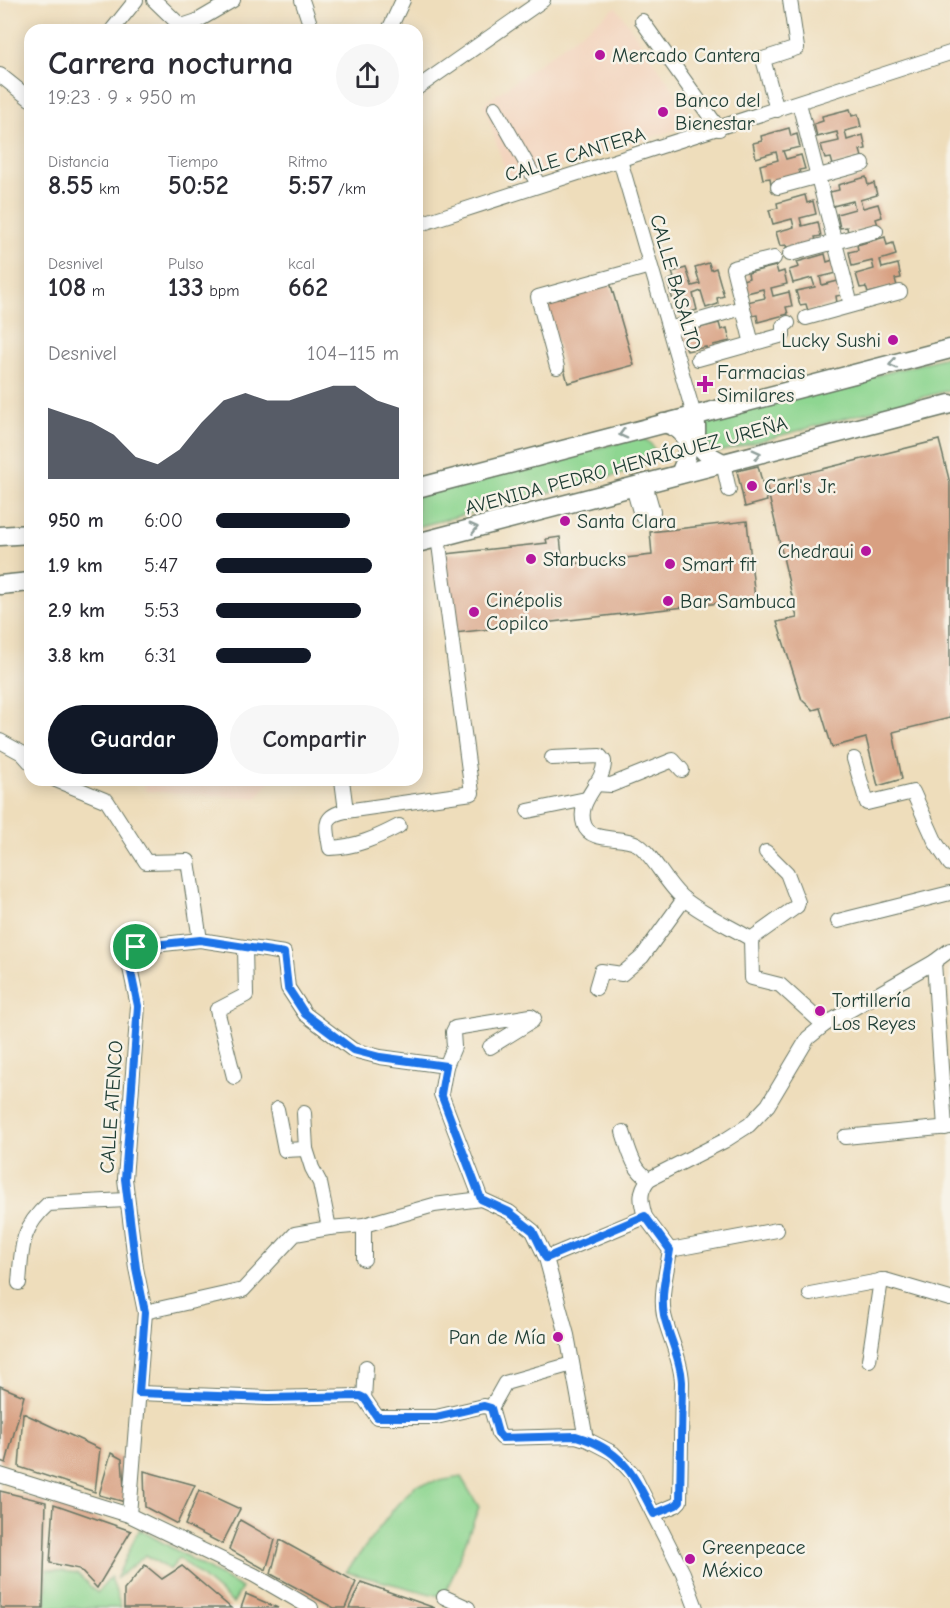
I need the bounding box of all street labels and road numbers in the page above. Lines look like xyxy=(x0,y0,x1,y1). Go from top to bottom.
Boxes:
street label: CALLE CANTERA xyxy=(502,122,649,187)
street label: CALLE BASALTO xyxy=(645,212,706,352)
street label: AVENIDA PEDRO HENRÍQUEZ UREÑA xyxy=(463,411,790,520)
street label: CALLE ATENCO xyxy=(95,1040,128,1174)

